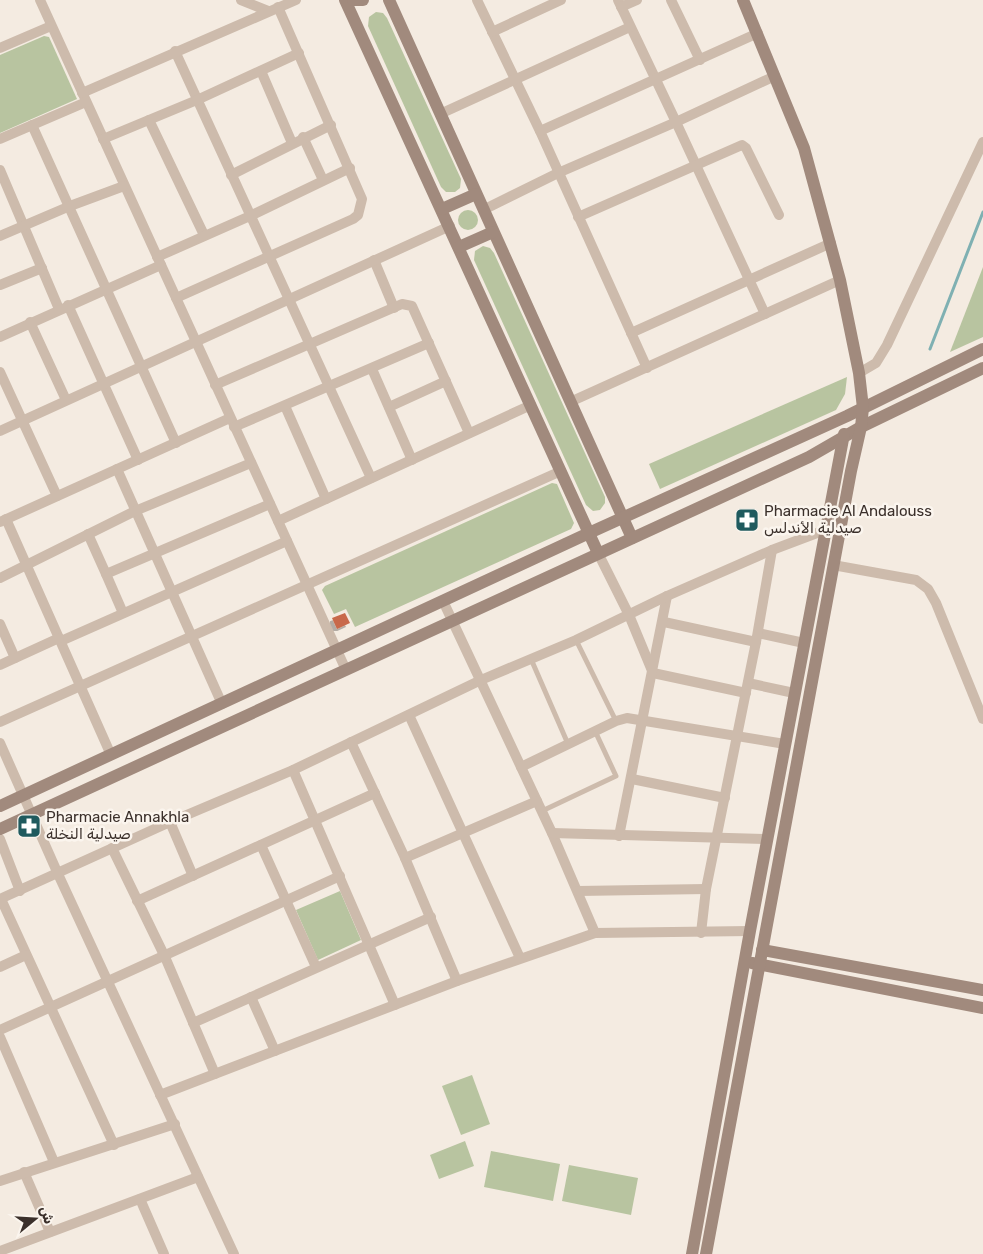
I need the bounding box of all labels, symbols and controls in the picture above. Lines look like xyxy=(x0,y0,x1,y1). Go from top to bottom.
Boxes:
place label: Pharmacie Al Andalouss صيدلية الأندلس xyxy=(764,502,932,537)
pharmacy icon: Pharmacie Al Andalouss صيدلية الأندلس xyxy=(734,507,760,533)
place label: Pharmacie Annakhla صيدلية النخلة xyxy=(46,808,189,843)
pharmacy icon: Pharmacie Annakhla صيدلية النخلة xyxy=(16,813,42,839)
north arrow xyxy=(10,1194,60,1244)
text: ش xyxy=(36,1204,58,1226)

